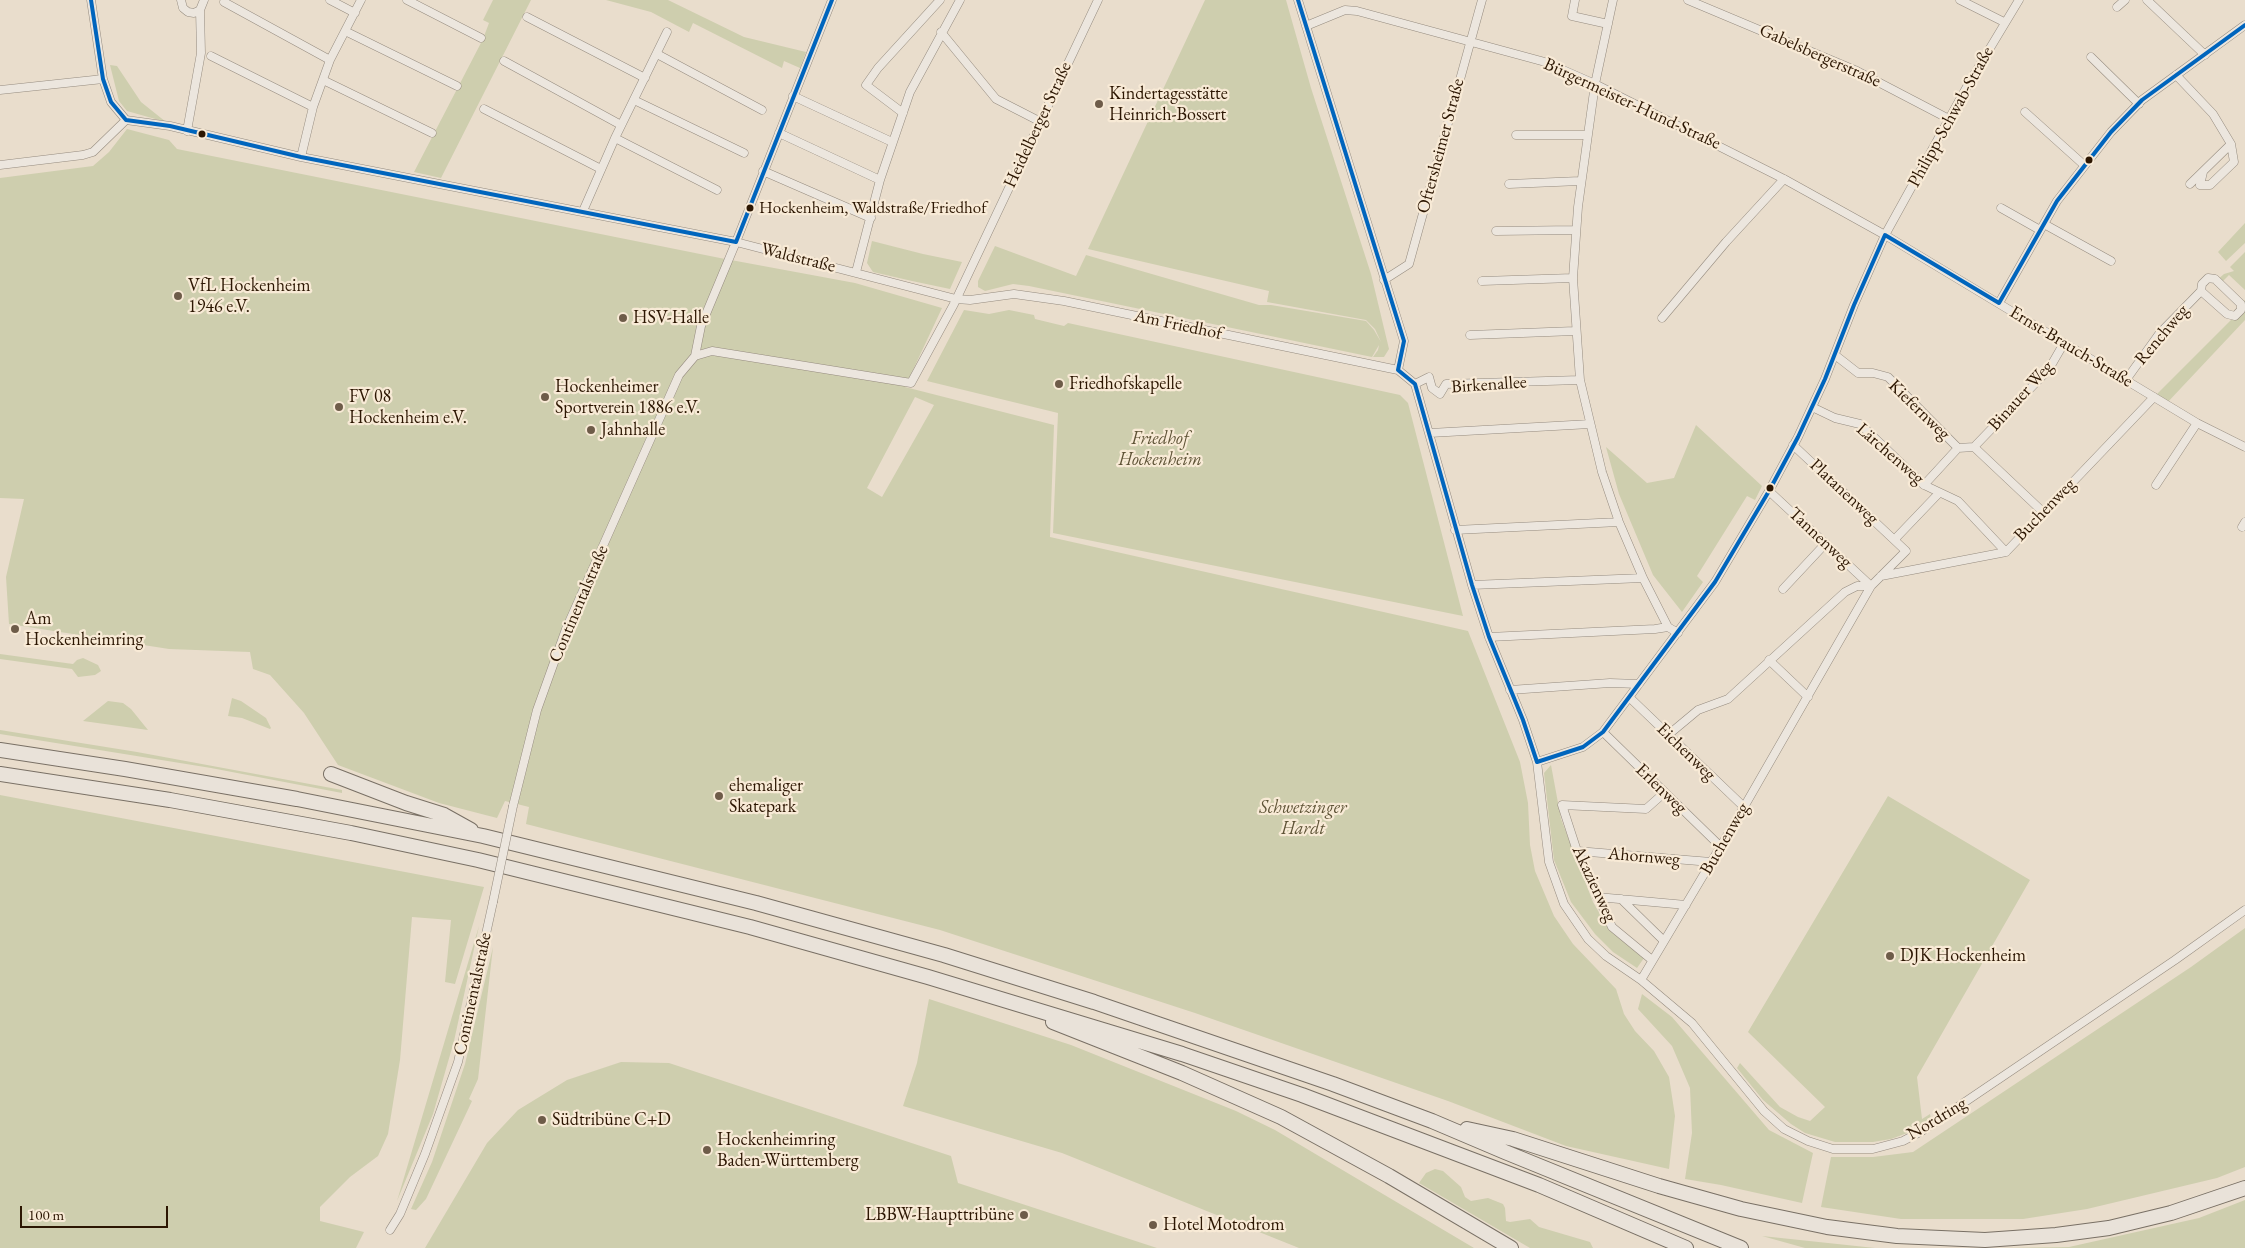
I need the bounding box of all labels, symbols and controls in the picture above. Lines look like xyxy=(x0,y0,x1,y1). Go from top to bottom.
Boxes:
street label: Gabelsbergerstraße xyxy=(1756,20,1884,92)
street label: Philipp-Schwab-Straße xyxy=(1903,43,1999,191)
street label: Bürgermeister-Hund-Straße xyxy=(1540,53,1724,155)
street label: Heidelberger Straße xyxy=(999,59,1077,191)
street label: Oftersheimer Straße xyxy=(1413,76,1469,216)
place label: Kindertagesstätte Heinrich-Bossert xyxy=(1109,83,1228,126)
marker: Kindertagesstätte Heinrich-Bossert xyxy=(1093,98,1105,110)
unlabelled marker xyxy=(197,129,207,139)
unlabelled marker xyxy=(2084,155,2094,165)
place label: Hockenheim, Waldstraße/Friedhof xyxy=(759,198,987,218)
marker: Hockenheim, Waldstraße/Friedhof xyxy=(745,203,755,213)
street label: Waldstraße xyxy=(758,238,838,278)
place label: VfL Hockenheim 1946 e.V. xyxy=(188,275,310,318)
marker: VfL Hockenheim 1946 e.V. xyxy=(172,290,184,302)
street label: Renchweg xyxy=(2131,300,2193,370)
street label: Ernst-Brauch-Straße xyxy=(2005,302,2137,392)
street label: Am Friedhof xyxy=(1132,305,1224,345)
place label: HSV-Halle xyxy=(633,307,709,329)
marker: HSV-Halle xyxy=(617,312,629,324)
street label: Binauer Weg xyxy=(1984,356,2058,436)
street label: Birkenallee xyxy=(1451,372,1527,398)
place label: Friedhofskapelle xyxy=(1069,373,1182,395)
street label: Kiefernweg xyxy=(1884,375,1954,445)
place label: Hockenheimer Sportverein 1886 e.V. xyxy=(555,376,700,418)
marker: Friedhofskapelle xyxy=(1053,378,1065,390)
place label: FV 08 Hockenheim e.V. xyxy=(349,386,467,428)
marker: Hockenheimer Sportverein 1886 e.V. xyxy=(539,391,551,403)
marker: FV 08 Hockenheim e.V. xyxy=(333,401,345,413)
place label: Jahnhalle xyxy=(601,419,665,441)
street label: Lärchenweg xyxy=(1852,419,1928,489)
marker: Jahnhalle xyxy=(585,424,597,436)
park label: Friedhof Hockenheim xyxy=(1118,428,1202,470)
street label: Platanenweg xyxy=(1805,455,1883,529)
street label: Buchenweg xyxy=(2010,474,2080,546)
unlabelled marker xyxy=(1765,483,1775,493)
street label: Tannenweg xyxy=(1784,503,1856,573)
street label: Continentalstraße xyxy=(545,542,613,666)
place label: Am Hockenheimring xyxy=(25,608,143,650)
marker: Am Hockenheimring xyxy=(9,623,21,635)
street label: Eichenweg xyxy=(1652,719,1720,785)
street label: Erlenweg xyxy=(1631,759,1691,819)
place label: ehemaliger Skatepark xyxy=(729,775,803,818)
marker: ehemaliger Skatepark xyxy=(713,790,725,802)
park label: Schwetzinger Hardt xyxy=(1259,797,1347,840)
street label: Buchenweg xyxy=(1696,799,1754,879)
street label: Akazienweg xyxy=(1567,842,1621,926)
street label: Ahornweg xyxy=(1607,843,1681,871)
street label: Continentalstraße xyxy=(449,931,497,1057)
place label: DJK Hockenheim xyxy=(1900,945,2026,967)
marker: DJK Hockenheim xyxy=(1884,950,1896,962)
street label: Nordring xyxy=(1903,1093,1971,1145)
place label: Südtribüne C+D xyxy=(552,1109,671,1131)
marker: Südtribüne C+D xyxy=(536,1114,548,1126)
place label: Hockenheimring Baden-Württemberg xyxy=(717,1129,858,1172)
marker: Hockenheimring Baden-Württemberg xyxy=(701,1144,713,1156)
scale bar xyxy=(22,1196,170,1228)
place label: LBBW-Haupttribüne xyxy=(865,1204,1014,1226)
text: 100 m xyxy=(28,1205,64,1224)
marker: LBBW-Haupttribüne xyxy=(1018,1209,1030,1221)
place label: Hotel Motodrom xyxy=(1163,1214,1284,1236)
marker: Hotel Motodrom xyxy=(1147,1219,1159,1231)

